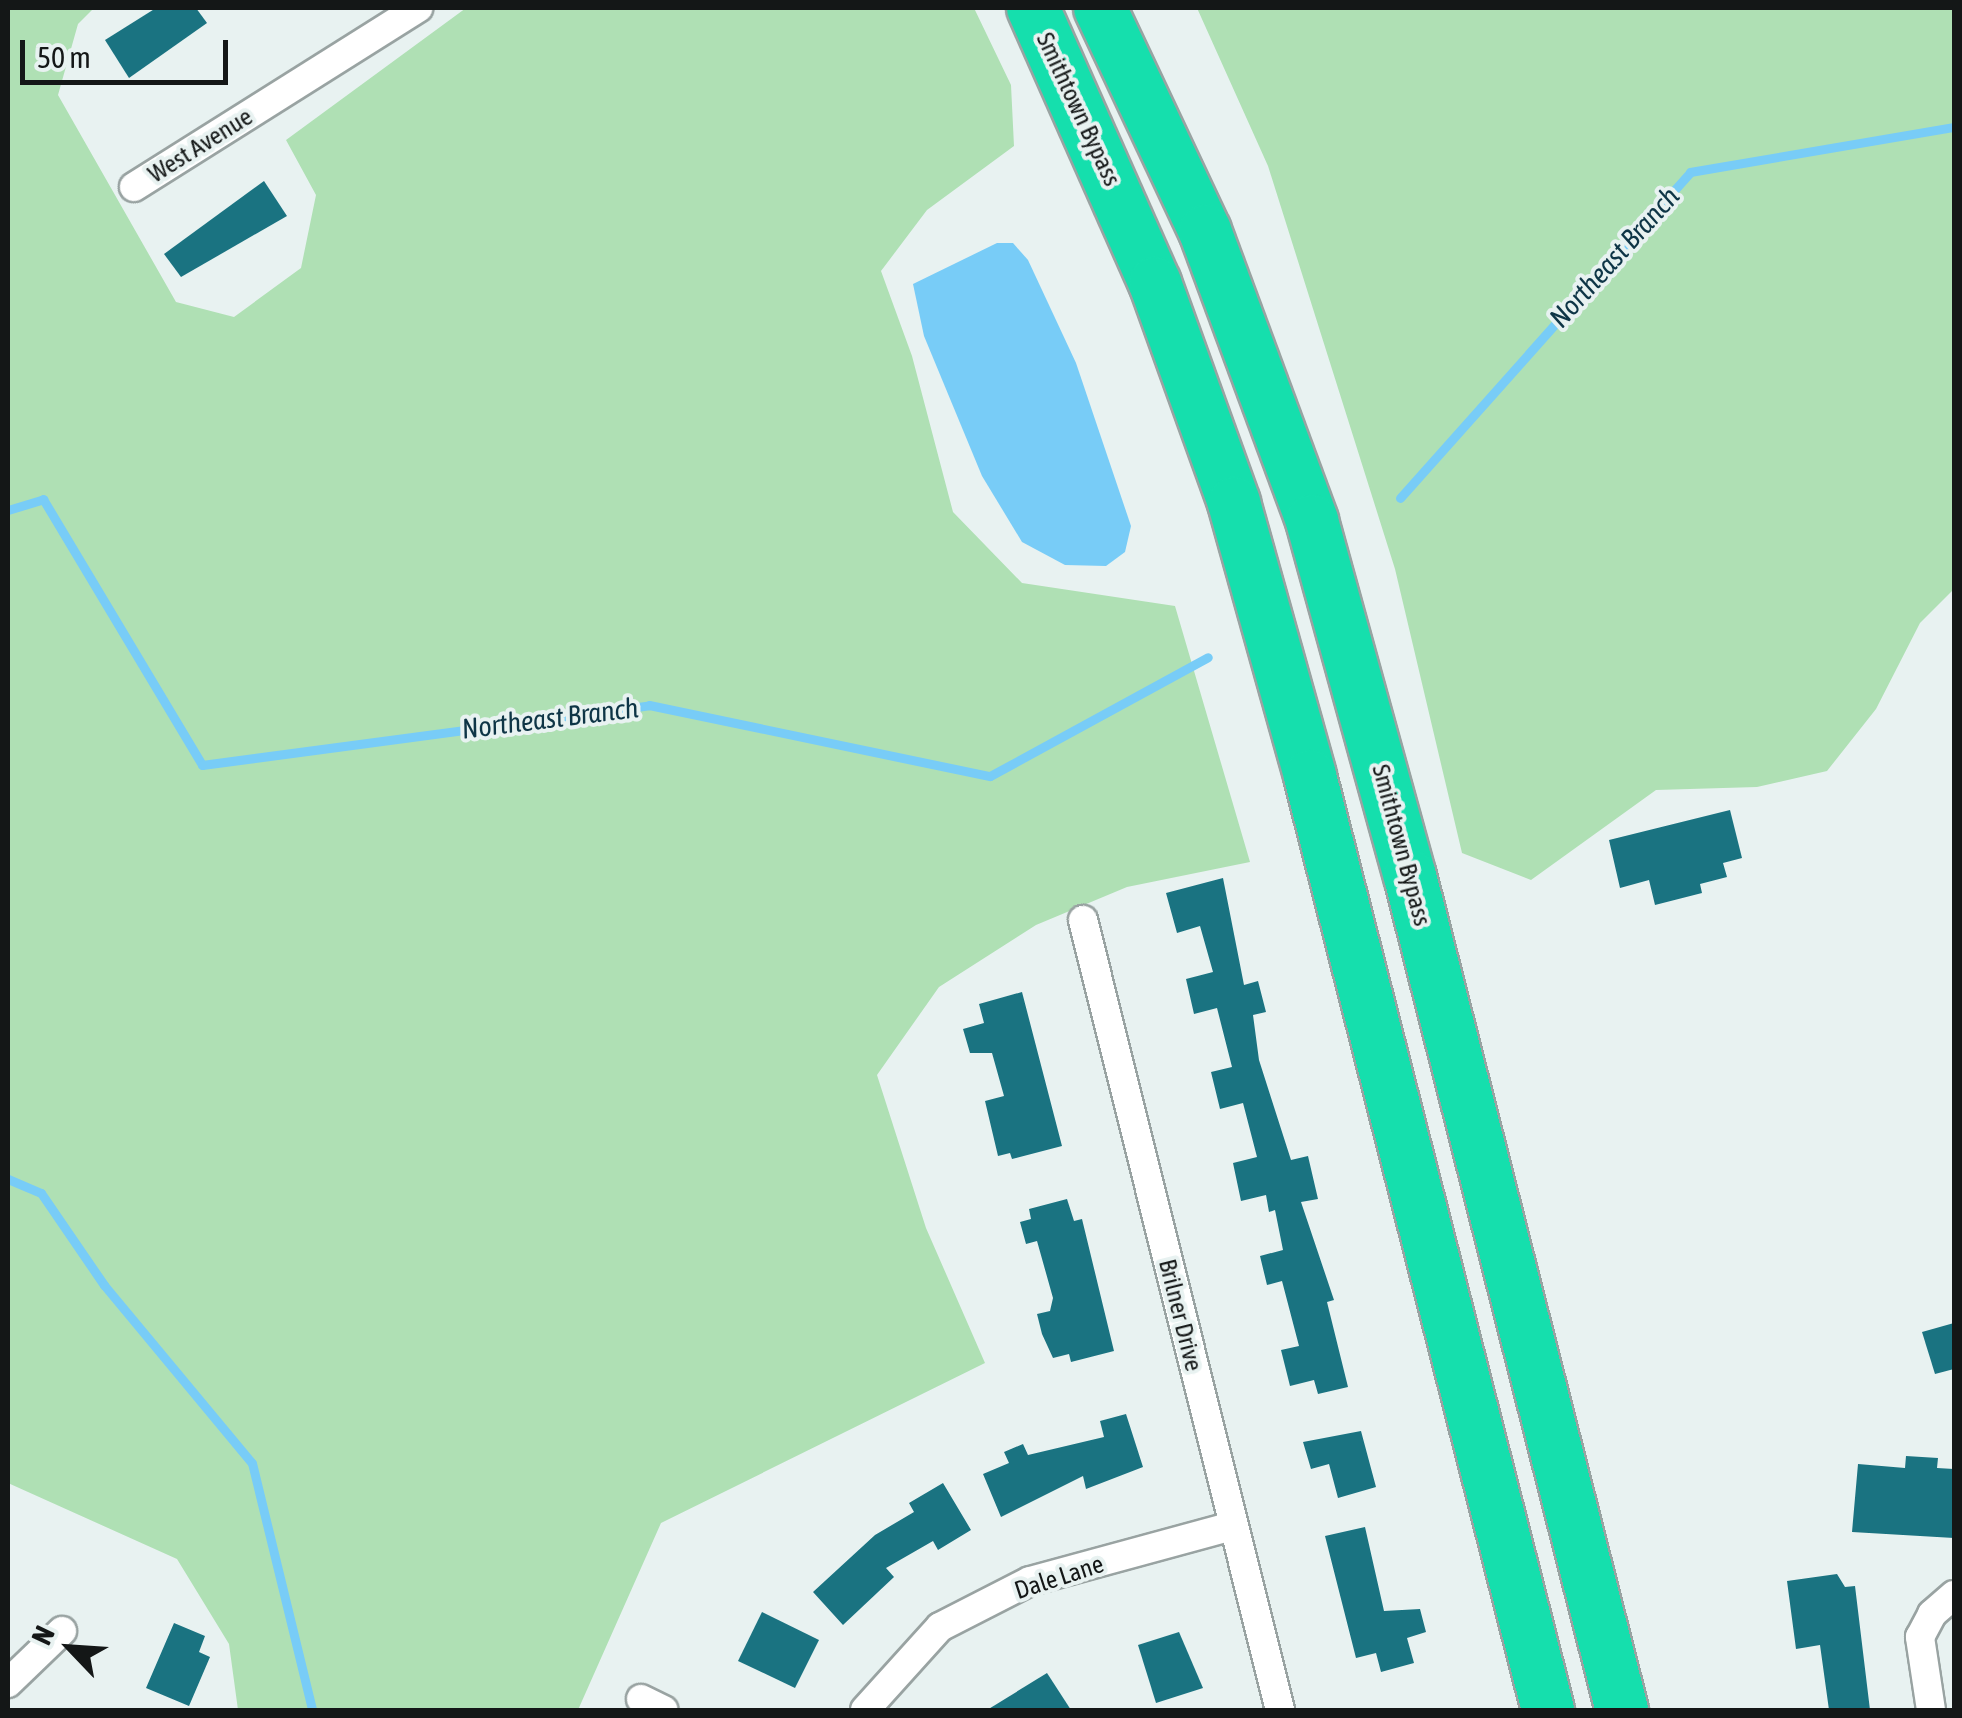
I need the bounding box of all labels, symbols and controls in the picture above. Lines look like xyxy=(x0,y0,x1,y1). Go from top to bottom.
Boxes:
scale bar xyxy=(25,20,232,82)
street label: Smithtown Bypass xyxy=(1030,28,1128,190)
text: 50 m xyxy=(37,40,91,74)
street label: West Avenue xyxy=(142,101,258,189)
water label: Northeast Branch xyxy=(1542,180,1686,334)
water label: Northeast Branch xyxy=(460,691,640,745)
street label: Smithtown Bypass xyxy=(1366,761,1438,929)
street label: Brilner Drive xyxy=(1153,1256,1209,1374)
street label: Dale Lane xyxy=(1011,1549,1107,1605)
north arrow xyxy=(20,1598,120,1698)
text: N xyxy=(25,1621,61,1650)

